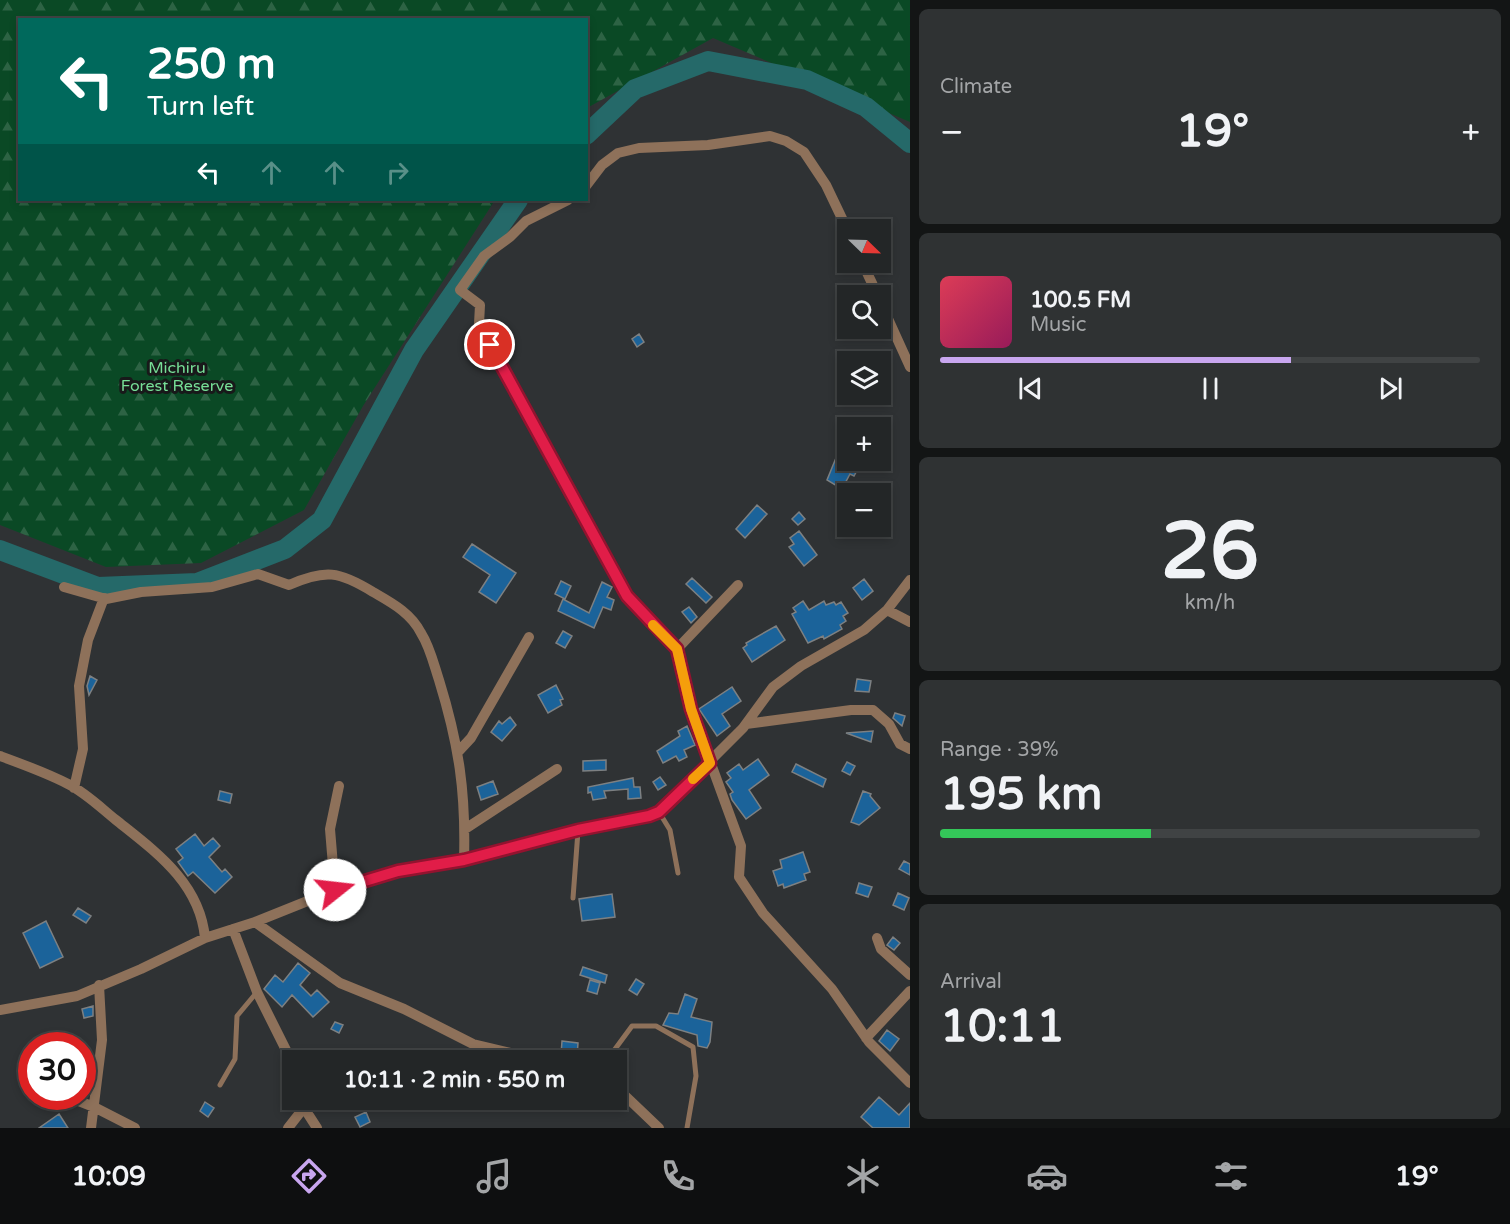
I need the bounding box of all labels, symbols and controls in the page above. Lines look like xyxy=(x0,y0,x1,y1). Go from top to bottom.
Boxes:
text: 250 m xyxy=(147,39,276,90)
icon: left xyxy=(48,42,126,120)
text: Climate xyxy=(940,75,1012,99)
text: Turn left xyxy=(147,90,254,123)
text: 19° xyxy=(1176,105,1249,159)
text: − xyxy=(940,113,964,152)
text: + xyxy=(1461,113,1480,152)
icon: left xyxy=(192,156,225,189)
icon: ahead xyxy=(255,156,288,189)
icon: ahead xyxy=(318,156,351,189)
icon: right xyxy=(381,156,414,189)
north arrow xyxy=(837,219,891,273)
map controls xyxy=(837,219,891,537)
button: search xyxy=(837,285,891,339)
text: 100.5 FM xyxy=(1030,287,1131,313)
text: Music xyxy=(1030,313,1086,337)
pin xyxy=(464,319,515,370)
icon: arrive xyxy=(473,328,506,361)
button: layers xyxy=(837,351,891,405)
park label: Michiru Forest Reserve xyxy=(121,358,233,396)
icon: previous xyxy=(1014,372,1047,405)
icon: pause xyxy=(1194,372,1227,405)
icon: next xyxy=(1374,372,1407,405)
button: + xyxy=(837,417,891,471)
button: − xyxy=(837,483,891,537)
text: 26 xyxy=(1161,505,1259,599)
text: km/h xyxy=(1185,591,1235,615)
text: Range · 39% xyxy=(940,738,1059,762)
text: 195 km xyxy=(940,768,1102,822)
position arrow xyxy=(303,858,367,922)
text: Arrival xyxy=(940,970,1002,994)
text: 10:11 xyxy=(940,1000,1065,1054)
speed limit sign: 30 xyxy=(18,1032,96,1110)
text: 10:11 · 2 min · 550 m xyxy=(344,1067,565,1093)
icon: directions xyxy=(288,1155,330,1197)
icon: music xyxy=(473,1155,515,1197)
icon: phone xyxy=(657,1155,699,1197)
icon: climate xyxy=(842,1155,884,1197)
icon: car xyxy=(1026,1155,1068,1197)
icon: filters xyxy=(1210,1155,1252,1197)
text: 10:09 xyxy=(71,1160,146,1193)
text: 19° xyxy=(1395,1160,1439,1193)

